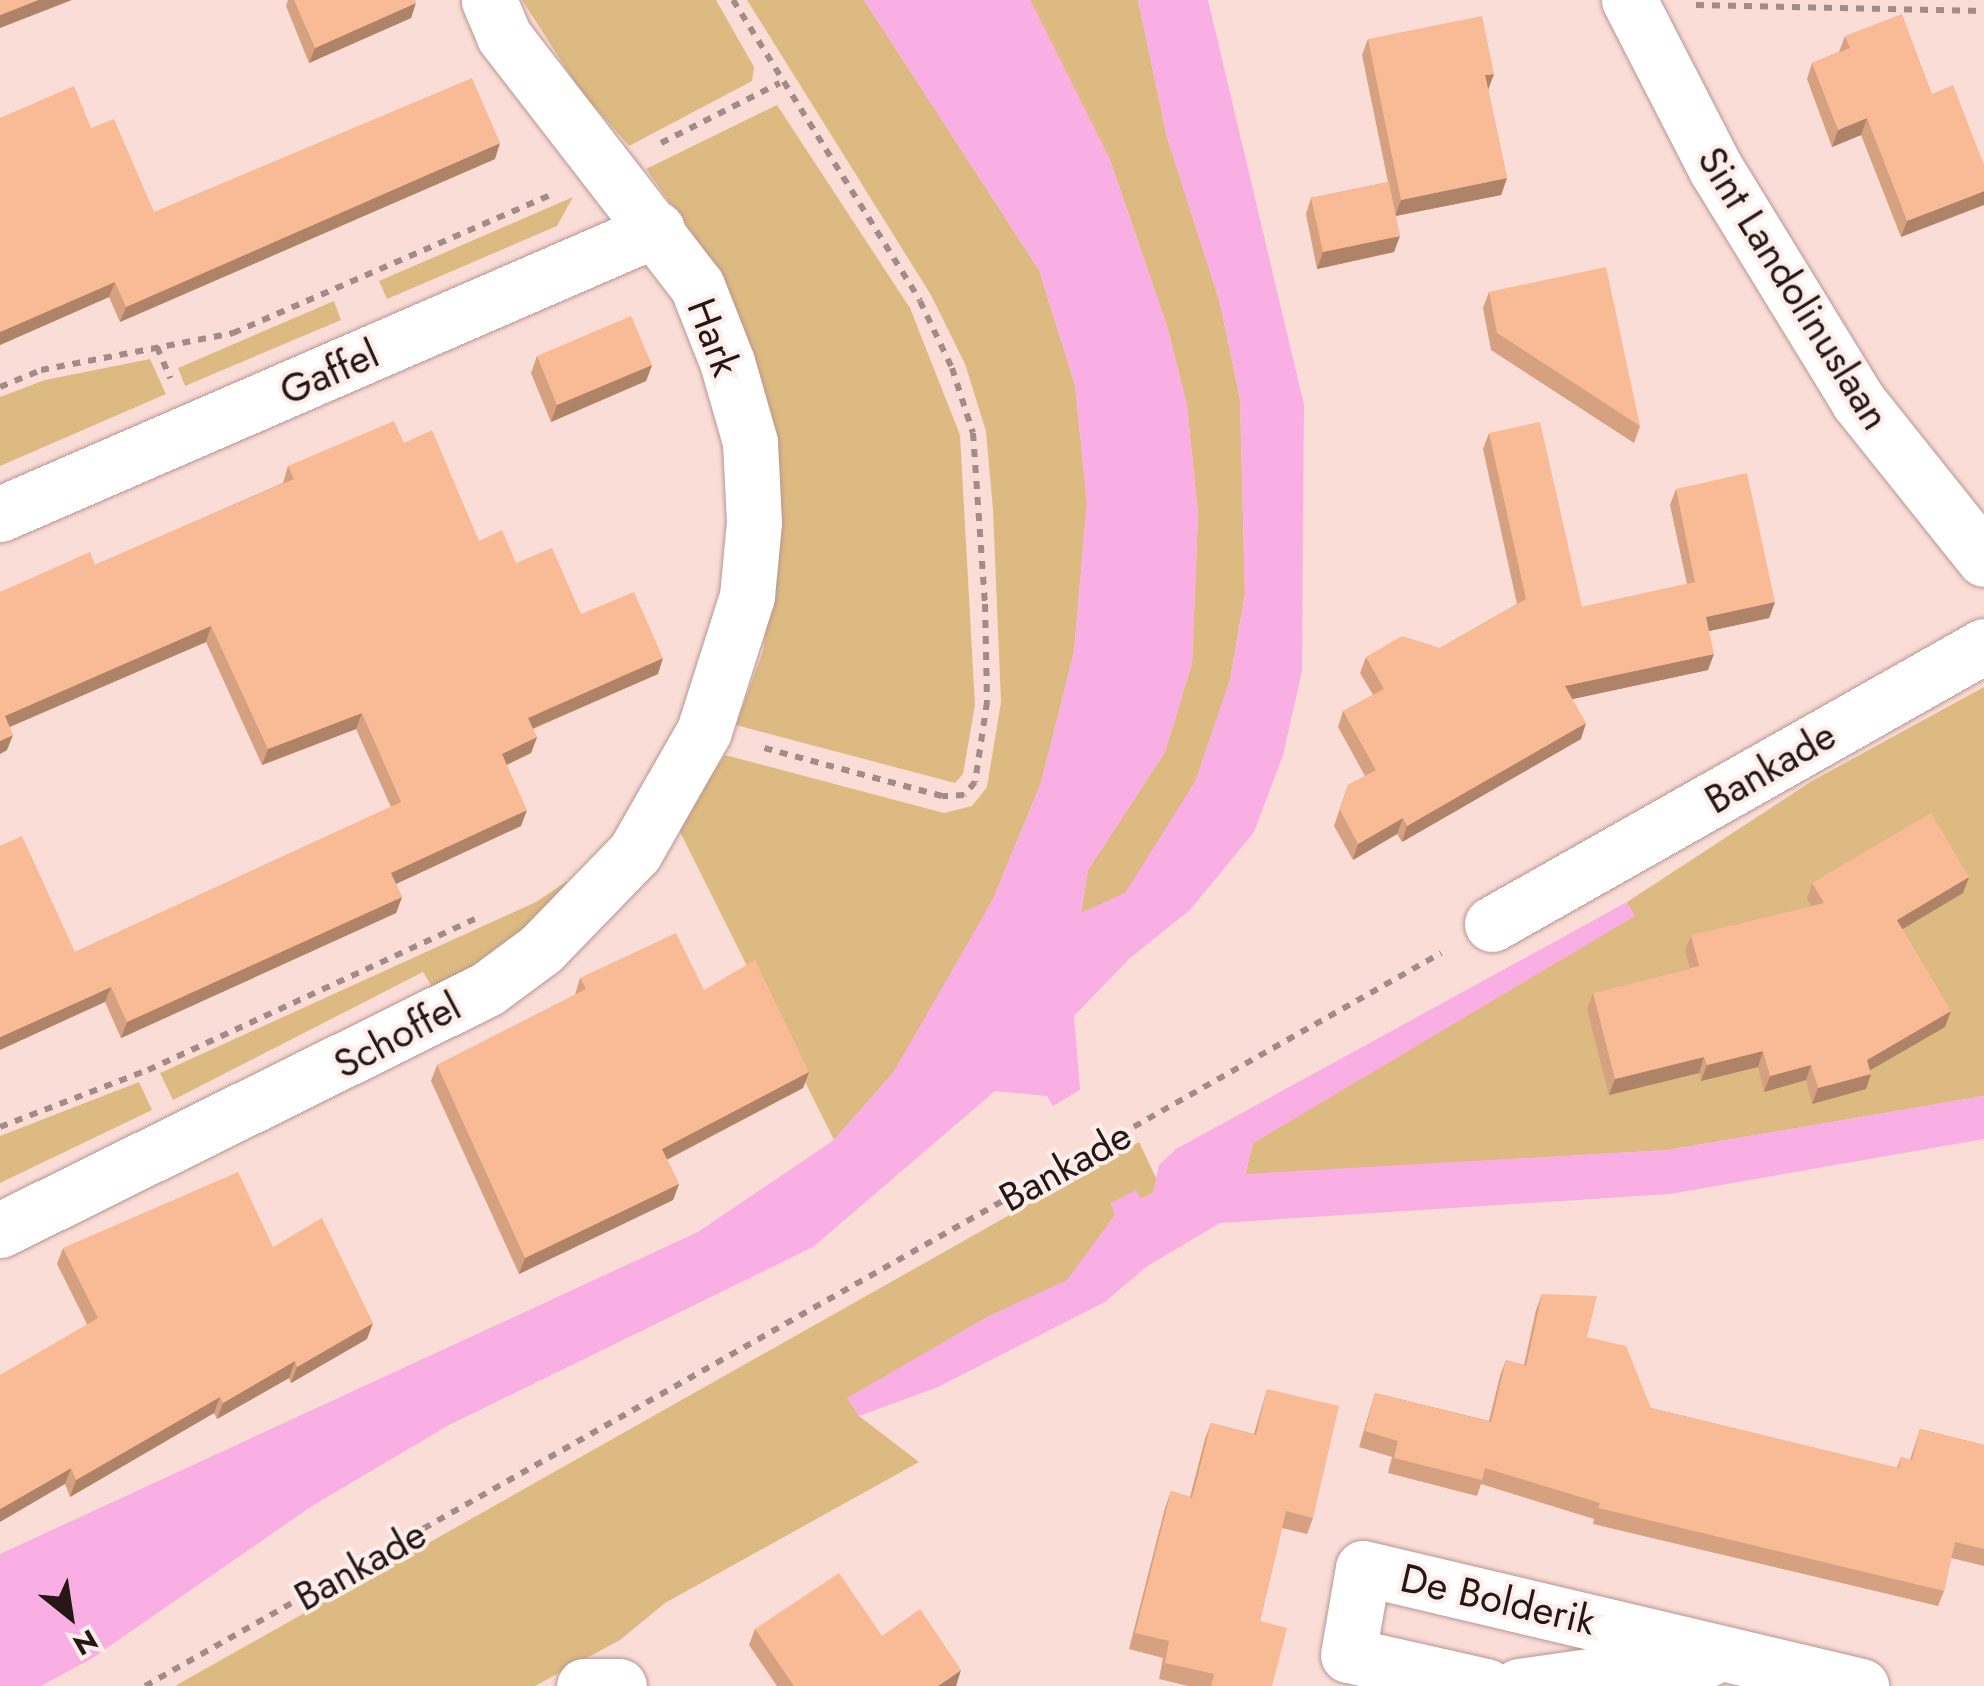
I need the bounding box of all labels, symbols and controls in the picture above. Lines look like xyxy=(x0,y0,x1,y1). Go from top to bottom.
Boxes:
street label: Sint Landolinuslaan xyxy=(1688,138,1900,438)
street label: Hark xyxy=(677,291,751,383)
street label: Gaffel xyxy=(272,329,386,415)
street label: Bankade xyxy=(1696,711,1844,823)
street label: Schoffel xyxy=(325,982,469,1088)
street label: Bankade xyxy=(991,1110,1139,1222)
street label: Bankade xyxy=(286,1509,434,1621)
street label: De Bolderik xyxy=(1396,1553,1600,1645)
north arrow xyxy=(20,1566,120,1666)
text: N xyxy=(65,1619,105,1666)

